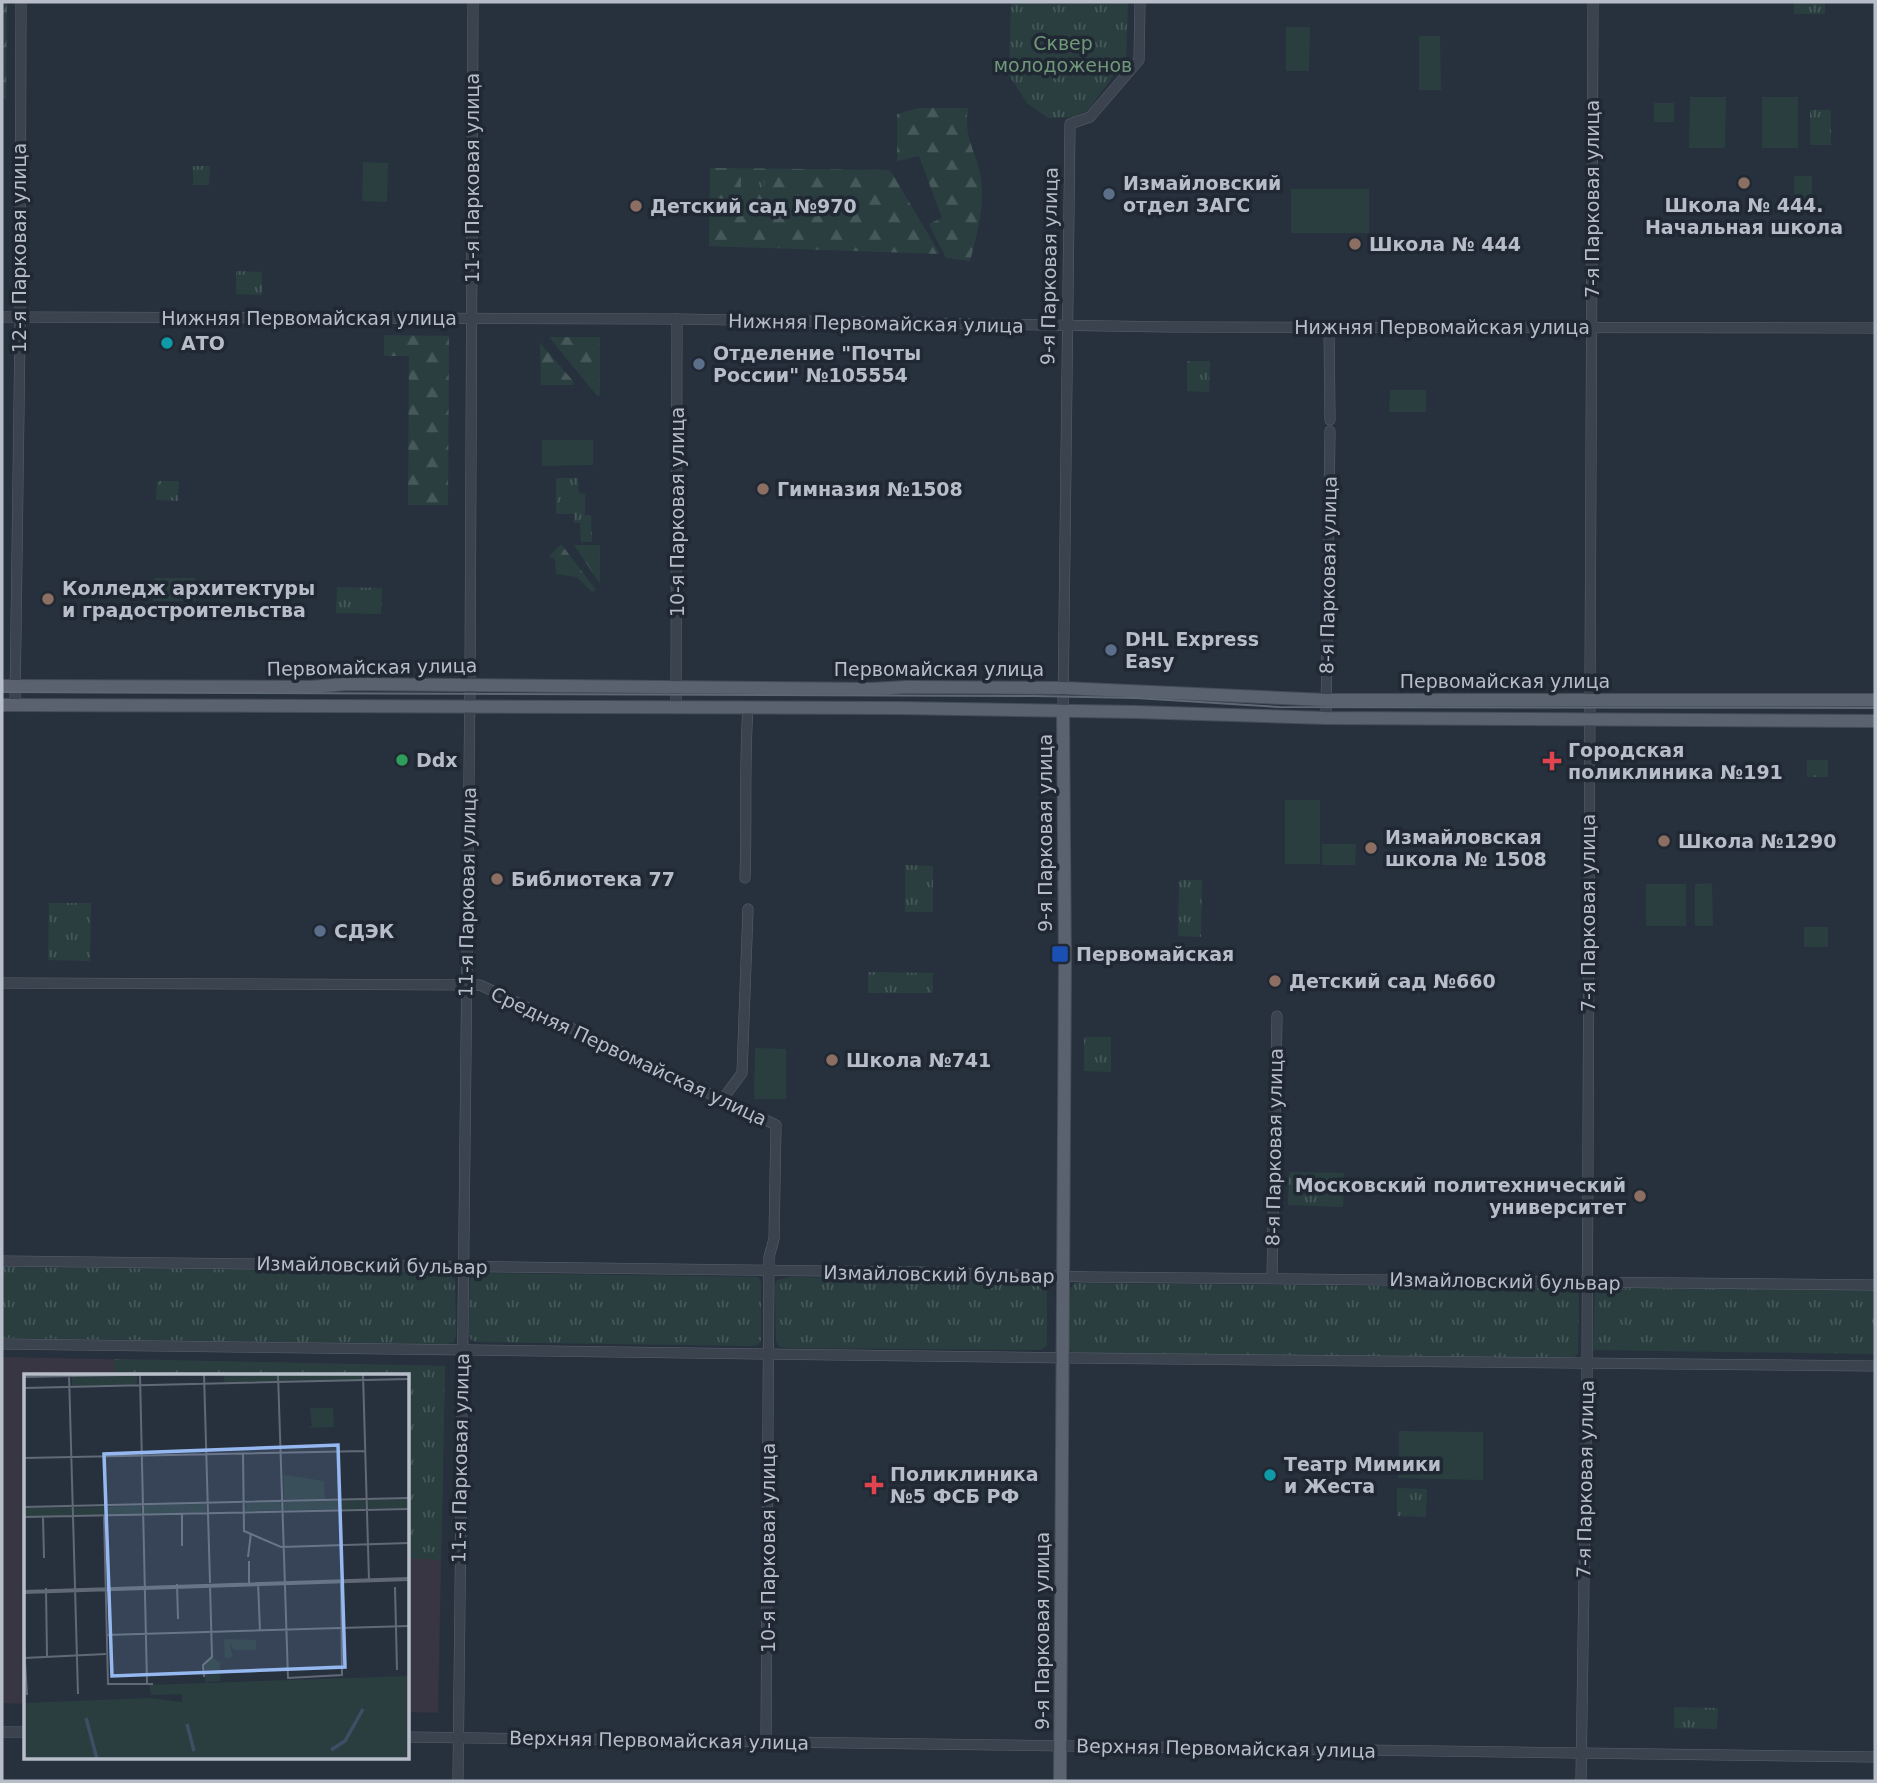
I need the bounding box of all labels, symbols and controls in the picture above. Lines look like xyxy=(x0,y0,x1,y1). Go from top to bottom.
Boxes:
park label: Сквер молодоженов xyxy=(994,32,1132,76)
street label: 11-я Парковая улица xyxy=(461,73,483,283)
street label: 7-я Парковая улица xyxy=(1581,100,1603,298)
street label: 12-я Парковая улица xyxy=(8,143,30,353)
street label: 9-я Парковая улица xyxy=(1036,167,1062,365)
place label: Измайловский отдел ЗАГС xyxy=(1123,172,1281,216)
marker: Школа № 444. Начальная школа xyxy=(1736,175,1752,191)
marker: Измайловский отдел ЗАГС xyxy=(1101,186,1117,202)
place label: Школа № 444. Начальная школа xyxy=(1645,194,1843,238)
place label: Детский сад №970 xyxy=(650,195,857,217)
marker: Детский сад №970 xyxy=(628,198,644,214)
place label: Школа № 444 xyxy=(1369,233,1521,255)
marker: Школа № 444 xyxy=(1347,236,1363,252)
street label: Нижняя Первомайская улица xyxy=(161,307,457,329)
street label: Нижняя Первомайская улица xyxy=(728,309,1024,337)
street label: Нижняя Первомайская улица xyxy=(1294,316,1590,338)
place label: АТО xyxy=(181,332,225,354)
marker: АТО xyxy=(159,335,175,351)
place label: Отделение "Почты России" №105554 xyxy=(713,342,921,386)
marker: Отделение "Почты России" №105554 xyxy=(691,356,707,372)
street label: 10-я Парковая улица xyxy=(666,407,688,617)
street label: 8-я Парковая улица xyxy=(1315,476,1341,674)
place label: Гимназия №1508 xyxy=(777,478,963,500)
marker: Гимназия №1508 xyxy=(755,481,771,497)
place label: Колледж архитектуры и градостроительства xyxy=(62,577,315,621)
marker: Колледж архитектуры и градостроительства xyxy=(40,591,56,607)
place label: DHL Express Easy xyxy=(1125,628,1259,672)
marker: DHL Express Easy xyxy=(1103,642,1119,658)
street label: Первомайская улица xyxy=(267,654,477,680)
street label: Первомайская улица xyxy=(834,658,1044,680)
street label: Первомайская улица xyxy=(1400,670,1610,692)
street label: 9-я Парковая улица xyxy=(1034,734,1056,932)
place label: Городская поликлиника №191 xyxy=(1568,739,1783,783)
place label: Ddx xyxy=(416,749,458,771)
marker: Городская поликлиника №191 xyxy=(1542,751,1562,771)
marker: Ddx xyxy=(394,752,410,768)
street label: 11-я Парковая улица xyxy=(454,787,480,997)
street label: 7-я Парковая улица xyxy=(1577,814,1599,1012)
place label: Измайловская школа № 1508 xyxy=(1385,826,1547,870)
place label: Школа №1290 xyxy=(1678,830,1837,852)
marker: Школа №1290 xyxy=(1656,833,1672,849)
marker: Измайловская школа № 1508 xyxy=(1363,840,1379,856)
place label: Библиотека 77 xyxy=(511,868,675,890)
marker: Библиотека 77 xyxy=(489,871,505,887)
place label: СДЭК xyxy=(334,920,395,942)
marker: СДЭК xyxy=(312,923,328,939)
place label: Первомайская xyxy=(1076,943,1234,965)
marker: Первомайская xyxy=(1050,944,1070,964)
place label: Детский сад №660 xyxy=(1289,970,1496,992)
marker: Детский сад №660 xyxy=(1267,973,1283,989)
street label: Средняя Первомайская улица xyxy=(487,982,771,1130)
street label: 8-я Парковая улица xyxy=(1261,1048,1287,1246)
place label: Школа №741 xyxy=(846,1049,991,1071)
marker: Школа №741 xyxy=(824,1052,840,1068)
place label: Московский политехнический университет xyxy=(1295,1174,1626,1218)
marker: Московский политехнический университет xyxy=(1632,1188,1648,1204)
street label: Измайловский бульвар xyxy=(256,1252,488,1278)
street label: Измайловский бульвар xyxy=(823,1261,1055,1287)
street label: Измайловский бульвар xyxy=(1389,1268,1621,1294)
street label: 11-я Парковая улица xyxy=(447,1353,473,1563)
inset map xyxy=(24,1374,410,1758)
street label: 7-я Парковая улица xyxy=(1572,1380,1598,1578)
street label: 10-я Парковая улица xyxy=(757,1443,779,1653)
place label: Театр Мимики и Жеста xyxy=(1284,1453,1441,1497)
place label: Поликлиника №5 ФСБ РФ xyxy=(890,1463,1038,1507)
marker: Театр Мимики и Жеста xyxy=(1262,1467,1278,1483)
marker: Поликлиника №5 ФСБ РФ xyxy=(864,1475,884,1495)
street label: 9-я Парковая улица xyxy=(1031,1532,1053,1730)
street label: Верхняя Первомайская улица xyxy=(509,1726,809,1754)
street label: Верхняя Первомайская улица xyxy=(1076,1734,1376,1762)

